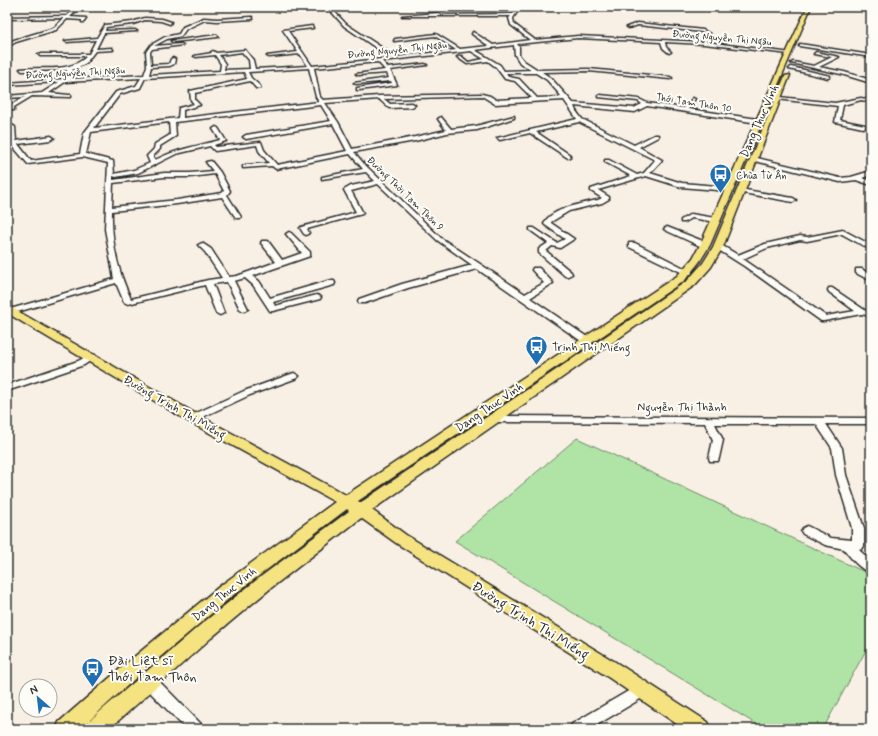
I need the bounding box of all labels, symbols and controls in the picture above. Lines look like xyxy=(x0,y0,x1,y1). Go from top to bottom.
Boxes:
street label: Đường Nguyễn Thị Ngâu xyxy=(671,27,773,51)
street label: Đường Nguyễn Thị Ngâu xyxy=(347,38,448,64)
street label: Đường Nguyễn Thị Ngâu xyxy=(25,63,126,85)
street label: Dang Thuc Vinh xyxy=(737,82,783,161)
street label: Thới Tam Thôn 10 xyxy=(655,90,733,116)
street label: Đường Thời Tam Thôn 9 xyxy=(362,153,447,236)
bus stop icon: Chùa Từ Ân xyxy=(707,162,733,195)
place label: Chùa Từ Ân xyxy=(736,169,787,183)
bus stop icon: Trịnh Thị Miếng xyxy=(524,334,550,367)
place label: Trịnh Thị Miếng xyxy=(552,340,631,357)
street label: Đường Trịnh Thị Miếng xyxy=(120,372,229,445)
street label: Dang Thuc Vinh xyxy=(452,379,527,436)
street label: Nguyễn Thị Thảnh xyxy=(637,400,727,417)
street label: Dang Thuc Vinh xyxy=(189,564,260,626)
street label: Đường Trịnh Thị Miếng xyxy=(467,577,593,666)
place label: Đài Liệt sĩ Thới Tam Thôn xyxy=(108,652,197,686)
bus stop icon: Đài Liệt sĩ Thới Tam Thôn xyxy=(80,655,106,688)
north arrow xyxy=(18,678,58,718)
text: N xyxy=(27,682,40,698)

